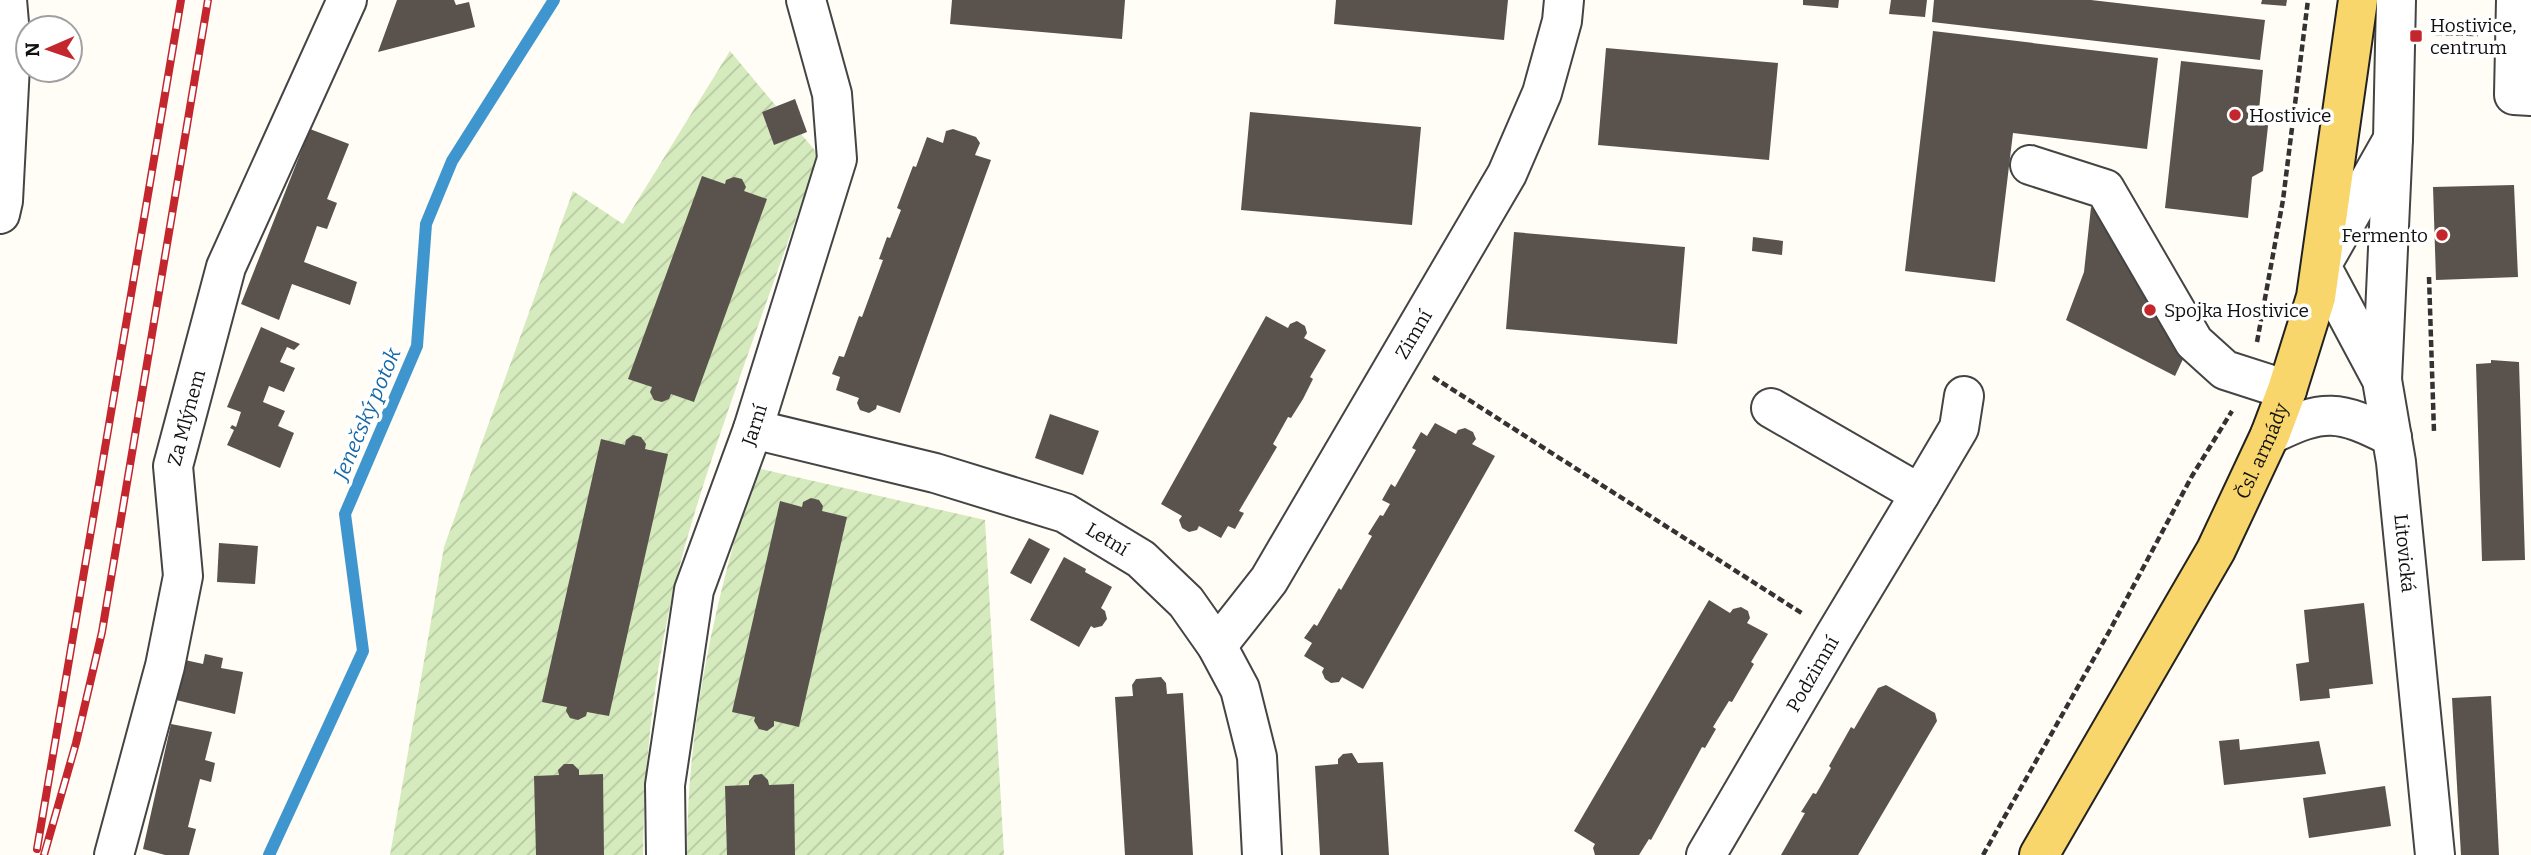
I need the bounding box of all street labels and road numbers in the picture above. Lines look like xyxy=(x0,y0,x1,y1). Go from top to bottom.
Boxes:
street label: Zimní xyxy=(1390,305,1437,363)
street label: Za Mlýnem xyxy=(162,367,210,468)
street label: Čsl. armády xyxy=(2230,399,2293,502)
street label: Jarní xyxy=(736,401,772,450)
street label: Litovická xyxy=(2390,513,2420,594)
street label: Letní xyxy=(1082,517,1133,560)
street label: Podzimní xyxy=(1781,632,1844,716)

